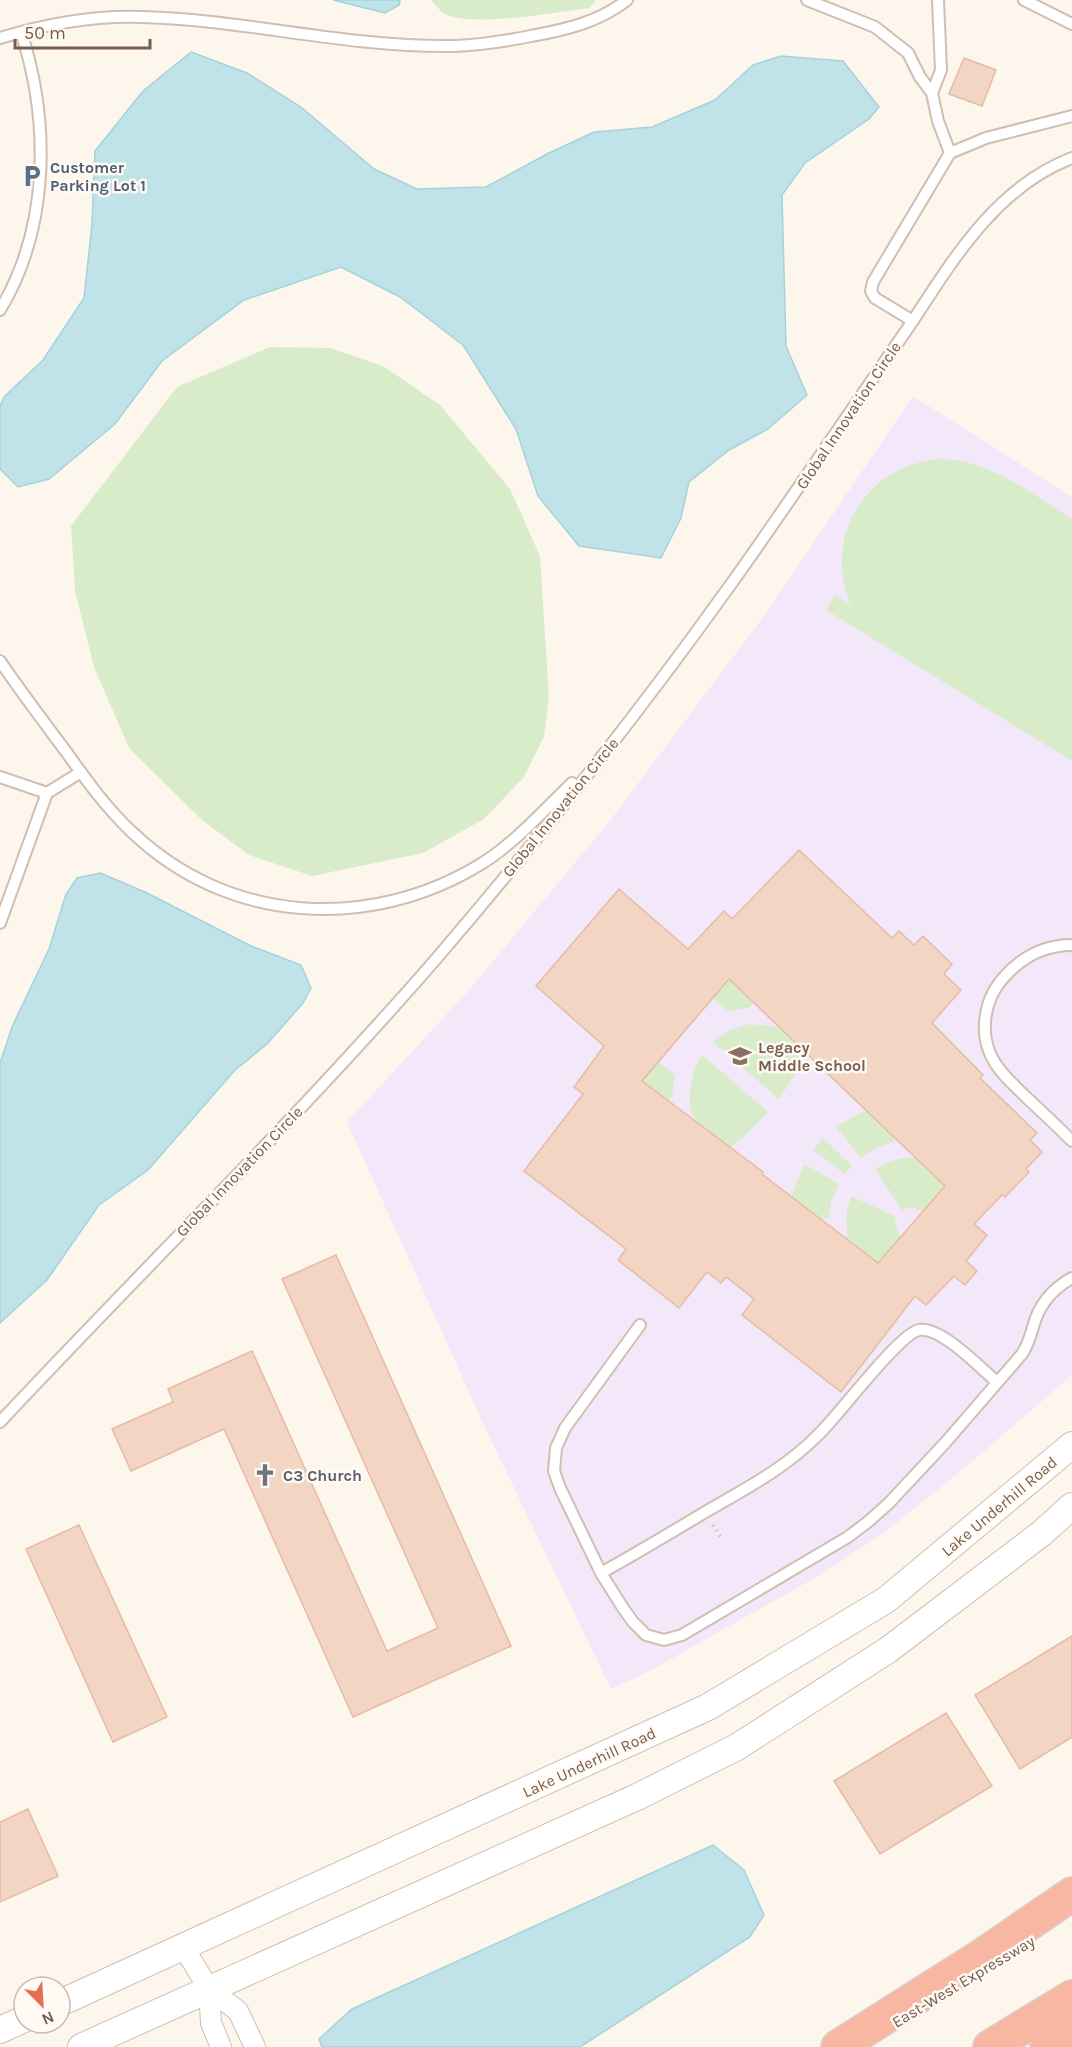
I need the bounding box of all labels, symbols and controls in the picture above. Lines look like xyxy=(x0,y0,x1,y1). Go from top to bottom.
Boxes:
scale bar xyxy=(15,12,150,50)
text: 50 m xyxy=(24,22,66,44)
place label: Customer Parking Lot 1 xyxy=(50,158,146,195)
parking icon: Customer Parking Lot 1 xyxy=(19,163,45,189)
street label: Global Innovation Circle xyxy=(792,338,905,493)
street label: Global Innovation Circle xyxy=(498,734,622,881)
place label: Legacy Middle School xyxy=(758,1038,866,1075)
school or university icon: Legacy Middle School xyxy=(727,1043,753,1069)
street label: Global Innovation Circle xyxy=(172,1102,307,1240)
street label: Lake Underhill Road xyxy=(938,1453,1061,1560)
church icon: C3 Church xyxy=(252,1462,278,1488)
place label: C3 Church xyxy=(283,1466,362,1485)
street label: Lake Underhill Road xyxy=(520,1723,659,1802)
street label: East-West Expressway xyxy=(888,1931,1039,2032)
north arrow xyxy=(12,1975,72,2035)
text: N xyxy=(39,2007,57,2029)

